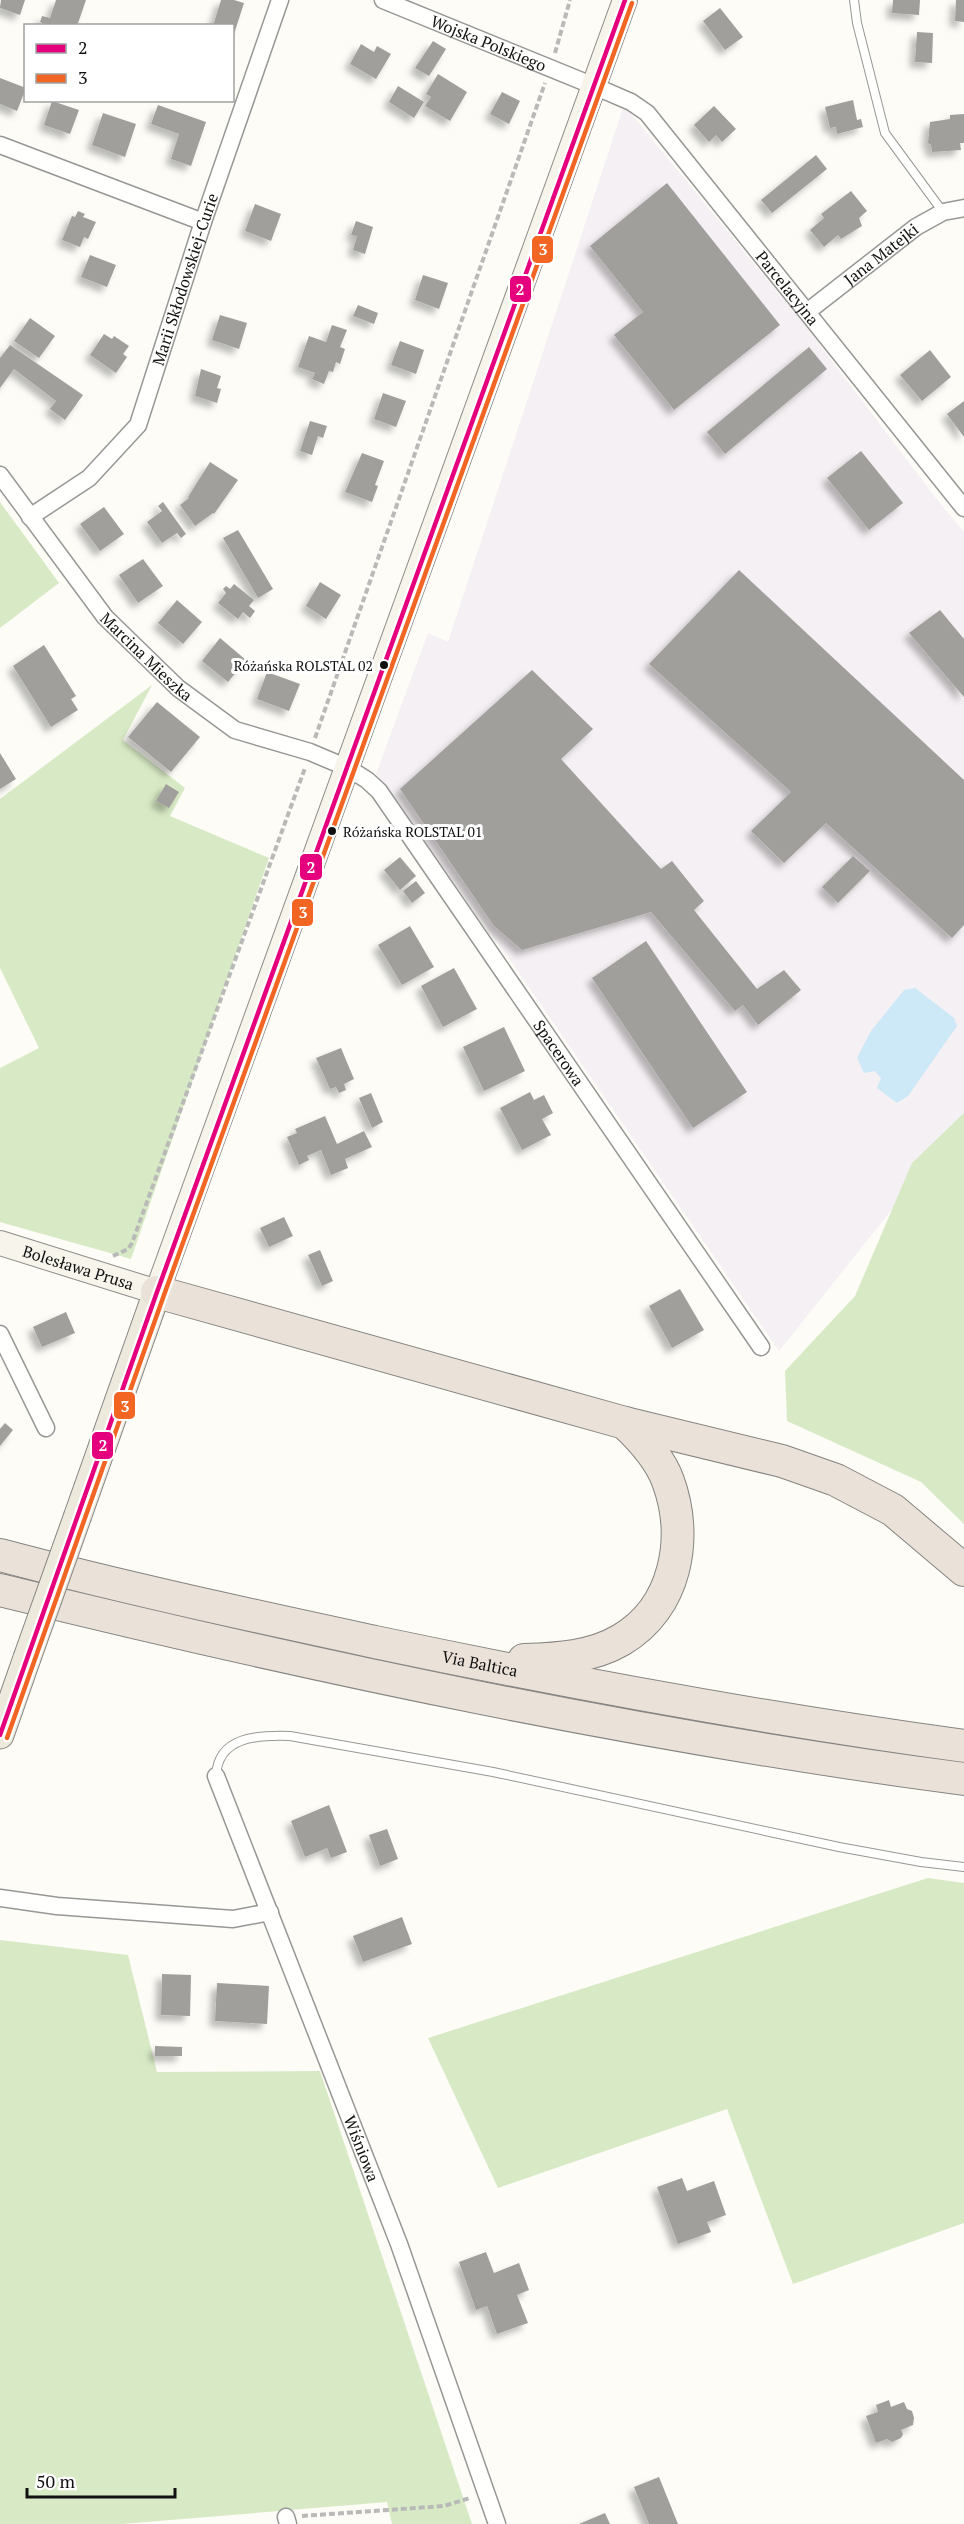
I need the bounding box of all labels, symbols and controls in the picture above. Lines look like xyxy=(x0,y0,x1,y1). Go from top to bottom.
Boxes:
street label: Wojska Polskiego xyxy=(428,10,550,76)
legend xyxy=(24,24,234,102)
text: 2 xyxy=(78,35,88,59)
text: 3 xyxy=(78,65,88,89)
street label: Marii Skłodowskiej-Curie xyxy=(147,190,223,368)
street label: Jana Matejki xyxy=(839,218,923,290)
line badge: 3 xyxy=(531,235,554,264)
text: 3 xyxy=(538,238,548,260)
street label: Parcelacyjna xyxy=(751,246,824,330)
line badge: 2 xyxy=(509,275,532,303)
text: 2 xyxy=(515,278,525,300)
street label: Marcina Mieszka xyxy=(96,607,197,706)
place label: Różańska ROLSTAL 02 xyxy=(234,656,373,675)
marker: Różańska ROLSTAL 02 xyxy=(378,659,390,671)
place label: Różańska ROLSTAL 01 xyxy=(343,822,482,841)
marker: Różańska ROLSTAL 01 xyxy=(326,825,338,837)
line badge: 2 xyxy=(299,853,323,881)
text: 2 xyxy=(306,856,316,878)
line badge: 3 xyxy=(291,898,314,927)
text: 3 xyxy=(298,901,308,923)
street label: Spacerowa xyxy=(528,1015,589,1090)
street label: Bolesława Prusa xyxy=(20,1240,137,1295)
line badge: 3 xyxy=(113,1391,136,1420)
text: 3 xyxy=(120,1395,130,1417)
line badge: 2 xyxy=(91,1431,114,1460)
text: 2 xyxy=(98,1434,108,1456)
street label: Via Baltica xyxy=(440,1645,520,1682)
street label: Wiśniowa xyxy=(339,2112,385,2185)
scale bar xyxy=(27,2461,176,2499)
text: 50 m xyxy=(36,2469,76,2493)

